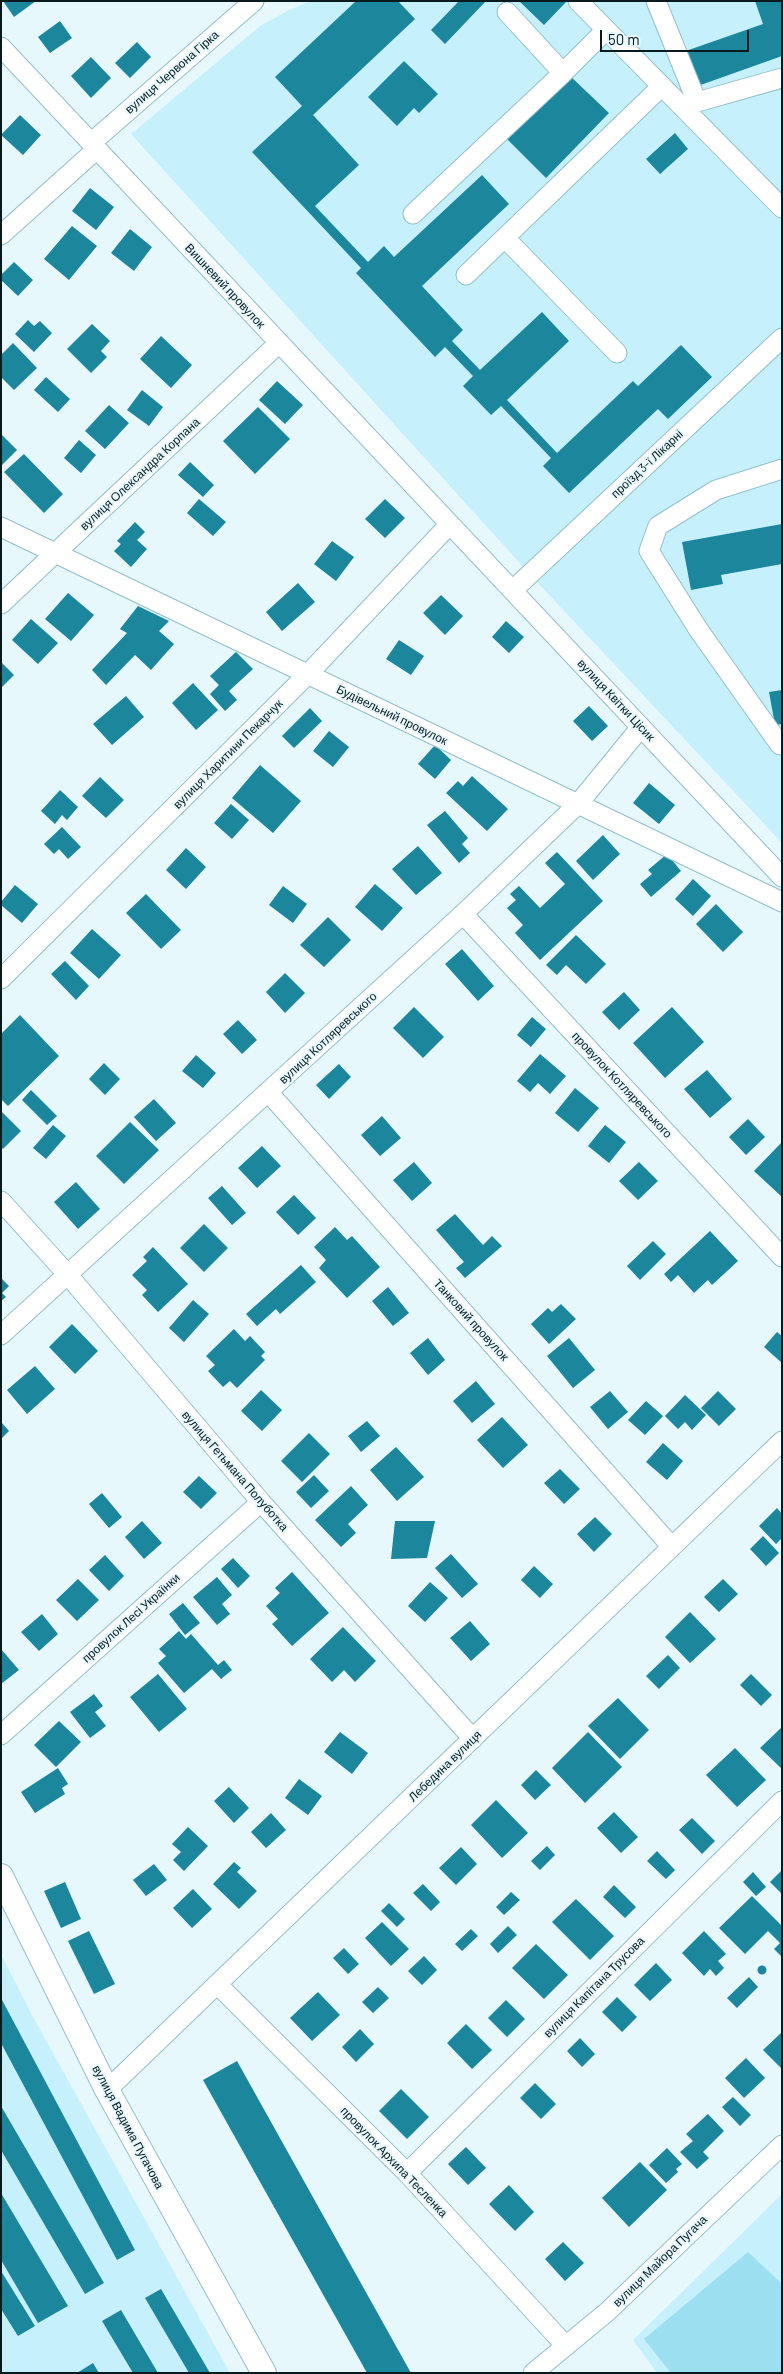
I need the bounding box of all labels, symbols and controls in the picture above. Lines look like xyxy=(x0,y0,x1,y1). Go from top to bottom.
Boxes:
scale bar xyxy=(603,20,752,52)
street label: вулиця Червона Гірка xyxy=(122,27,222,117)
text: 50 m xyxy=(608,30,640,48)
street label: Вишневий провулок xyxy=(182,241,268,331)
street label: вулиця Олександра Корпана xyxy=(77,415,203,533)
street label: проїзд 3-ї Лікарні xyxy=(608,427,686,501)
street label: вулиця Квітки Цісик xyxy=(574,656,658,744)
street label: Будівельний провулок xyxy=(334,682,450,748)
street label: вулиця Харитини Пекарчук xyxy=(170,696,286,812)
street label: вулиця Котляревського xyxy=(276,989,380,1087)
street label: провулок Котляревського xyxy=(569,1029,675,1141)
street label: Танковий провулок xyxy=(430,1276,512,1364)
street label: вулиця Гетьмана Полуботка xyxy=(179,1408,291,1534)
street label: провулок Лесі Українки xyxy=(79,1570,183,1666)
street label: Лебедина вулиця xyxy=(406,1728,484,1804)
street label: вулиця Капітана Трусова xyxy=(541,1934,647,2040)
street label: вулиця Вадима Пугачова xyxy=(89,2063,167,2191)
street label: провулок Архипа Тесленка xyxy=(337,2104,451,2220)
street label: вулиця Майора Пугача xyxy=(610,2212,710,2310)

